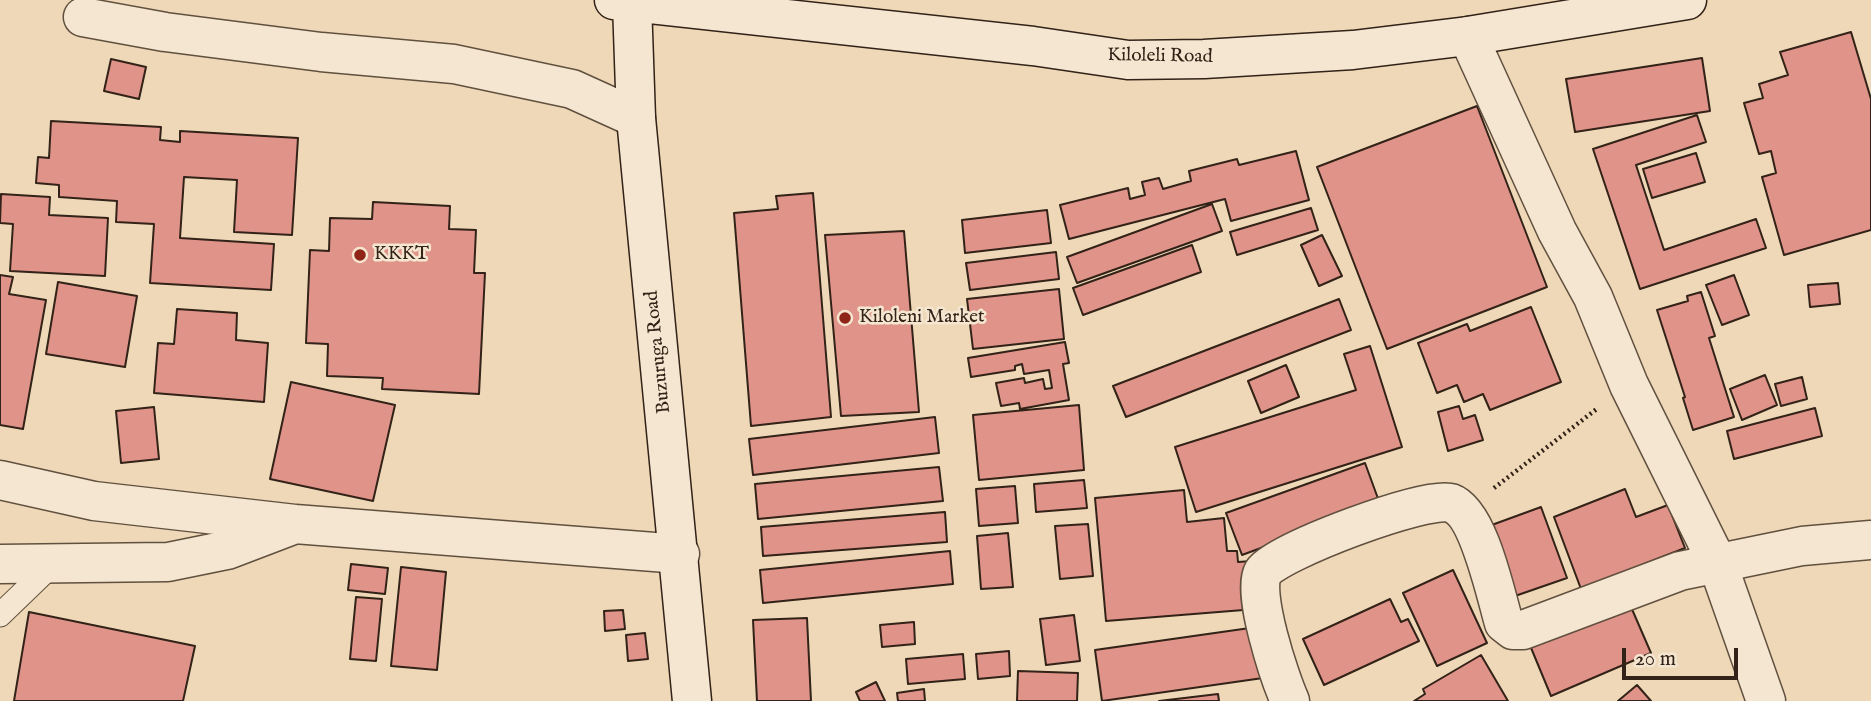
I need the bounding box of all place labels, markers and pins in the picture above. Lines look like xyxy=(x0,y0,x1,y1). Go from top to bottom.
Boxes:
place label: KKKT xyxy=(374,244,429,266)
marker: KKKT xyxy=(352,247,368,263)
place label: Kiloleni Market xyxy=(859,307,985,329)
marker: Kiloleni Market xyxy=(837,310,853,326)

